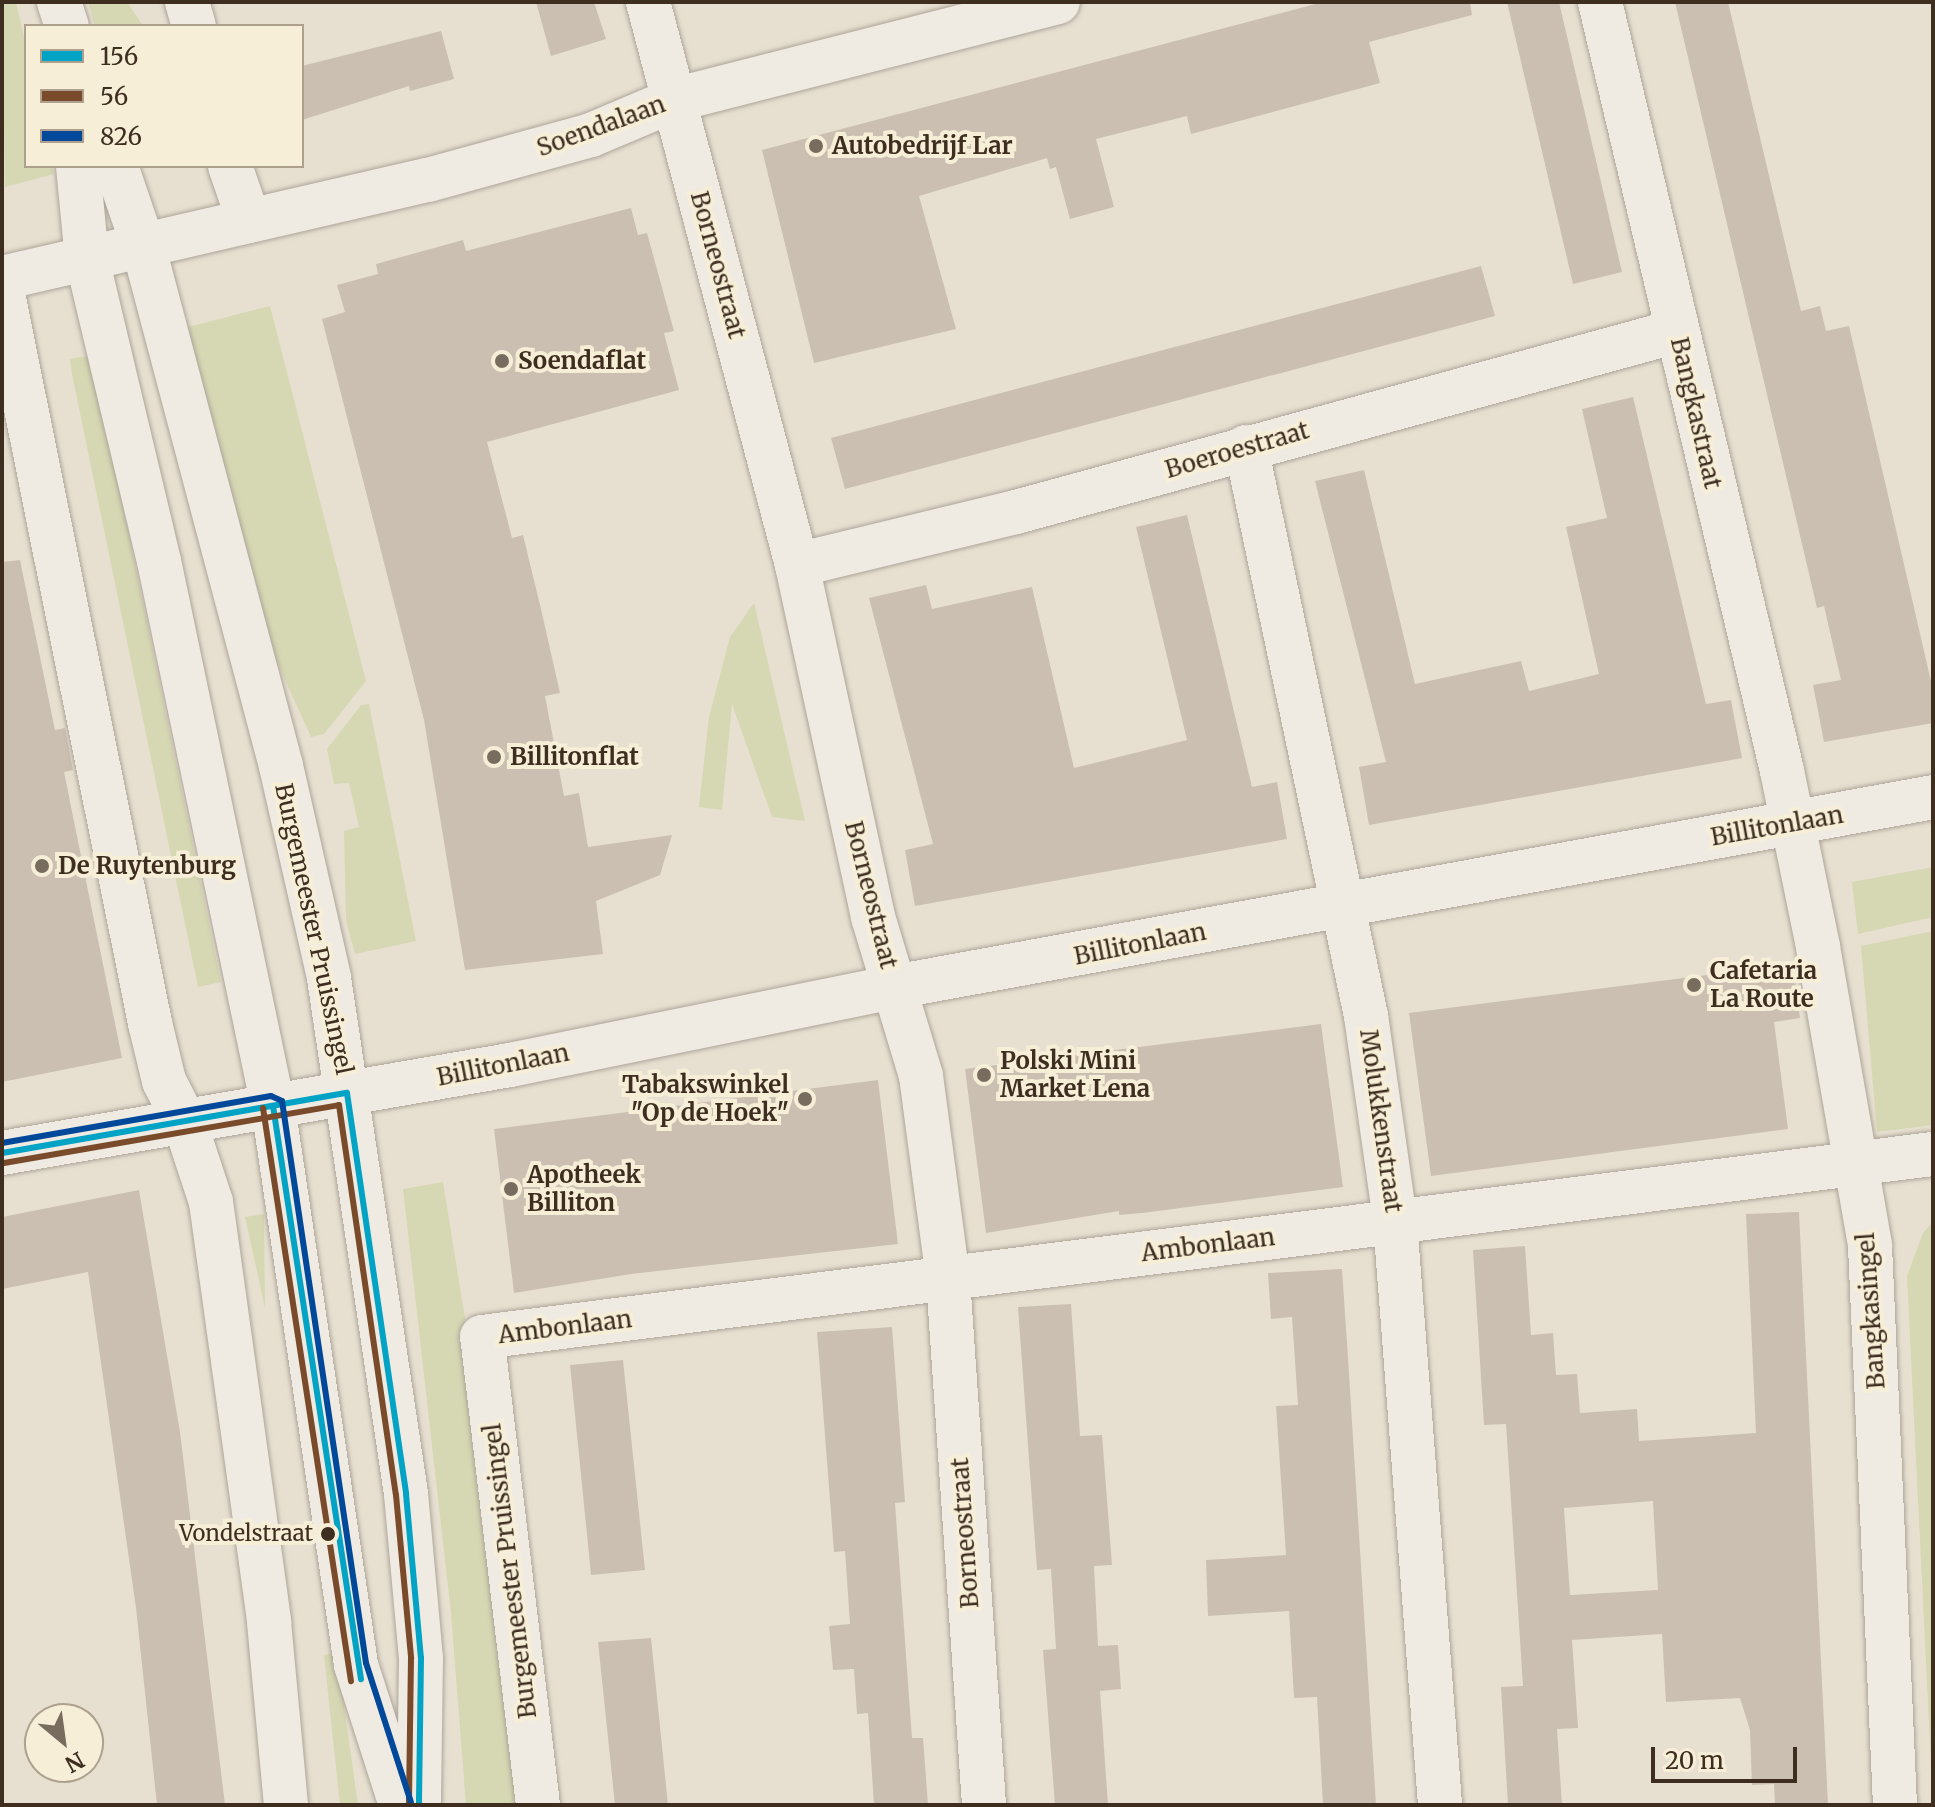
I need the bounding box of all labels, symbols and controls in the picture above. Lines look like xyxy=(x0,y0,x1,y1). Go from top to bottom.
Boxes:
legend xyxy=(24,24,304,168)
text: 156 xyxy=(100,41,138,72)
text: 56 xyxy=(100,81,128,112)
street label: Soendalaan xyxy=(533,89,669,163)
text: 826 xyxy=(100,121,142,152)
place label: Autobedrijf Lar xyxy=(832,132,1013,160)
marker: Autobedrijf Lar xyxy=(807,137,825,155)
street label: Borneostraat xyxy=(685,188,751,342)
street label: Bangkastraat xyxy=(1665,334,1727,492)
place label: Soendaflat xyxy=(518,347,646,375)
marker: Soendaflat xyxy=(493,352,511,370)
street label: Boeroestraat xyxy=(1162,416,1312,484)
place label: Billitonflat xyxy=(510,743,639,771)
marker: Billitonflat xyxy=(485,748,503,766)
street label: Burgemeester Pruissingel xyxy=(269,781,359,1077)
street label: Billitonlaan xyxy=(1708,800,1846,852)
street label: Borneostraat xyxy=(839,818,903,972)
place label: De Ruytenburg xyxy=(58,852,236,880)
marker: De Ruytenburg xyxy=(33,857,51,875)
street label: Billitonlaan xyxy=(1071,917,1209,971)
place label: Cafetaria La Route xyxy=(1710,957,1817,1013)
marker: Cafetaria La Route xyxy=(1685,976,1703,994)
street label: Molukkenstraat xyxy=(1354,1028,1408,1214)
street label: Billitonlaan xyxy=(434,1038,572,1092)
place label: Polski Mini Market Lena xyxy=(1000,1047,1150,1103)
marker: Polski Mini Market Lena xyxy=(975,1066,993,1084)
place label: Tabakswinkel "Op de Hoek" xyxy=(622,1071,789,1127)
marker: Tabakswinkel "Op de Hoek" xyxy=(796,1090,814,1108)
place label: Apotheek Billiton xyxy=(527,1161,641,1217)
marker: Apotheek Billiton xyxy=(502,1180,520,1198)
street label: Ambonlaan xyxy=(1139,1222,1277,1268)
street label: Bangkasingel xyxy=(1851,1232,1891,1390)
street label: Ambonlaan xyxy=(496,1304,634,1350)
street label: Burgemeester Pruissingel xyxy=(478,1422,542,1720)
street label: Borneostraat xyxy=(945,1457,985,1609)
place label: Vondelstraat xyxy=(179,1521,313,1547)
marker: Vondelstraat xyxy=(320,1526,336,1542)
north arrow xyxy=(24,1703,104,1783)
scale bar xyxy=(1655,1731,1801,1781)
text: 20 m xyxy=(1665,1745,1724,1776)
text: N xyxy=(60,1746,89,1779)

